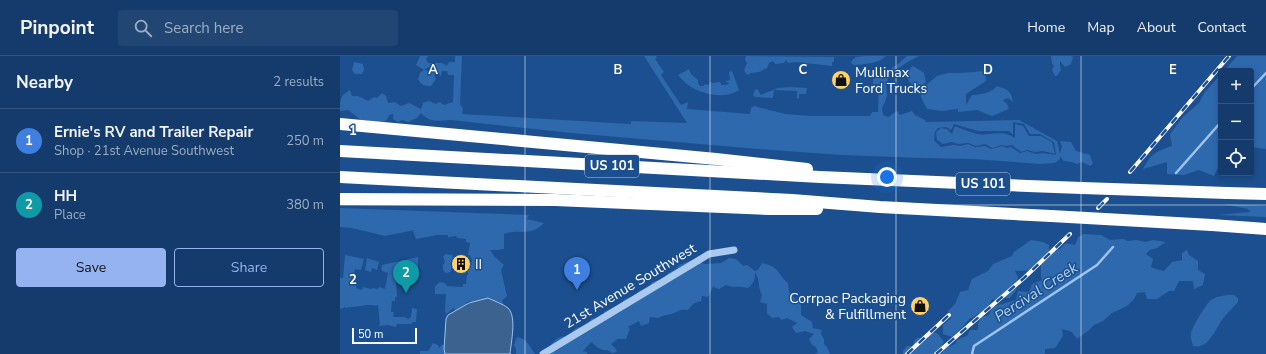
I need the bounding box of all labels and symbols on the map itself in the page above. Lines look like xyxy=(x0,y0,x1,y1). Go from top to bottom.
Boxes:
text: A xyxy=(428,61,438,79)
text: B xyxy=(614,61,623,79)
text: C xyxy=(799,61,808,79)
text: D xyxy=(983,61,993,79)
text: E xyxy=(1169,61,1177,79)
place label: Mullinax Ford Trucks xyxy=(855,63,927,98)
shop icon: Mullinax Ford Trucks xyxy=(830,69,852,91)
text: 1 xyxy=(349,122,357,140)
road number: US 101 xyxy=(585,155,639,177)
your location xyxy=(877,167,897,187)
road number: US 101 xyxy=(956,173,1010,195)
street label: 21st Avenue Southwest xyxy=(561,240,699,332)
building icon: II xyxy=(450,253,472,275)
place label: II xyxy=(475,255,482,274)
pin: 1 xyxy=(564,257,590,290)
water label: Percival Creek xyxy=(991,257,1082,326)
pin: 2 xyxy=(393,260,419,293)
text: 2 xyxy=(349,271,357,289)
place label: Corrpac Packaging & Fulfillment xyxy=(789,289,906,324)
shop icon: Corrpac Packaging & Fulfillment xyxy=(909,295,931,317)
scale bar xyxy=(352,326,417,345)

